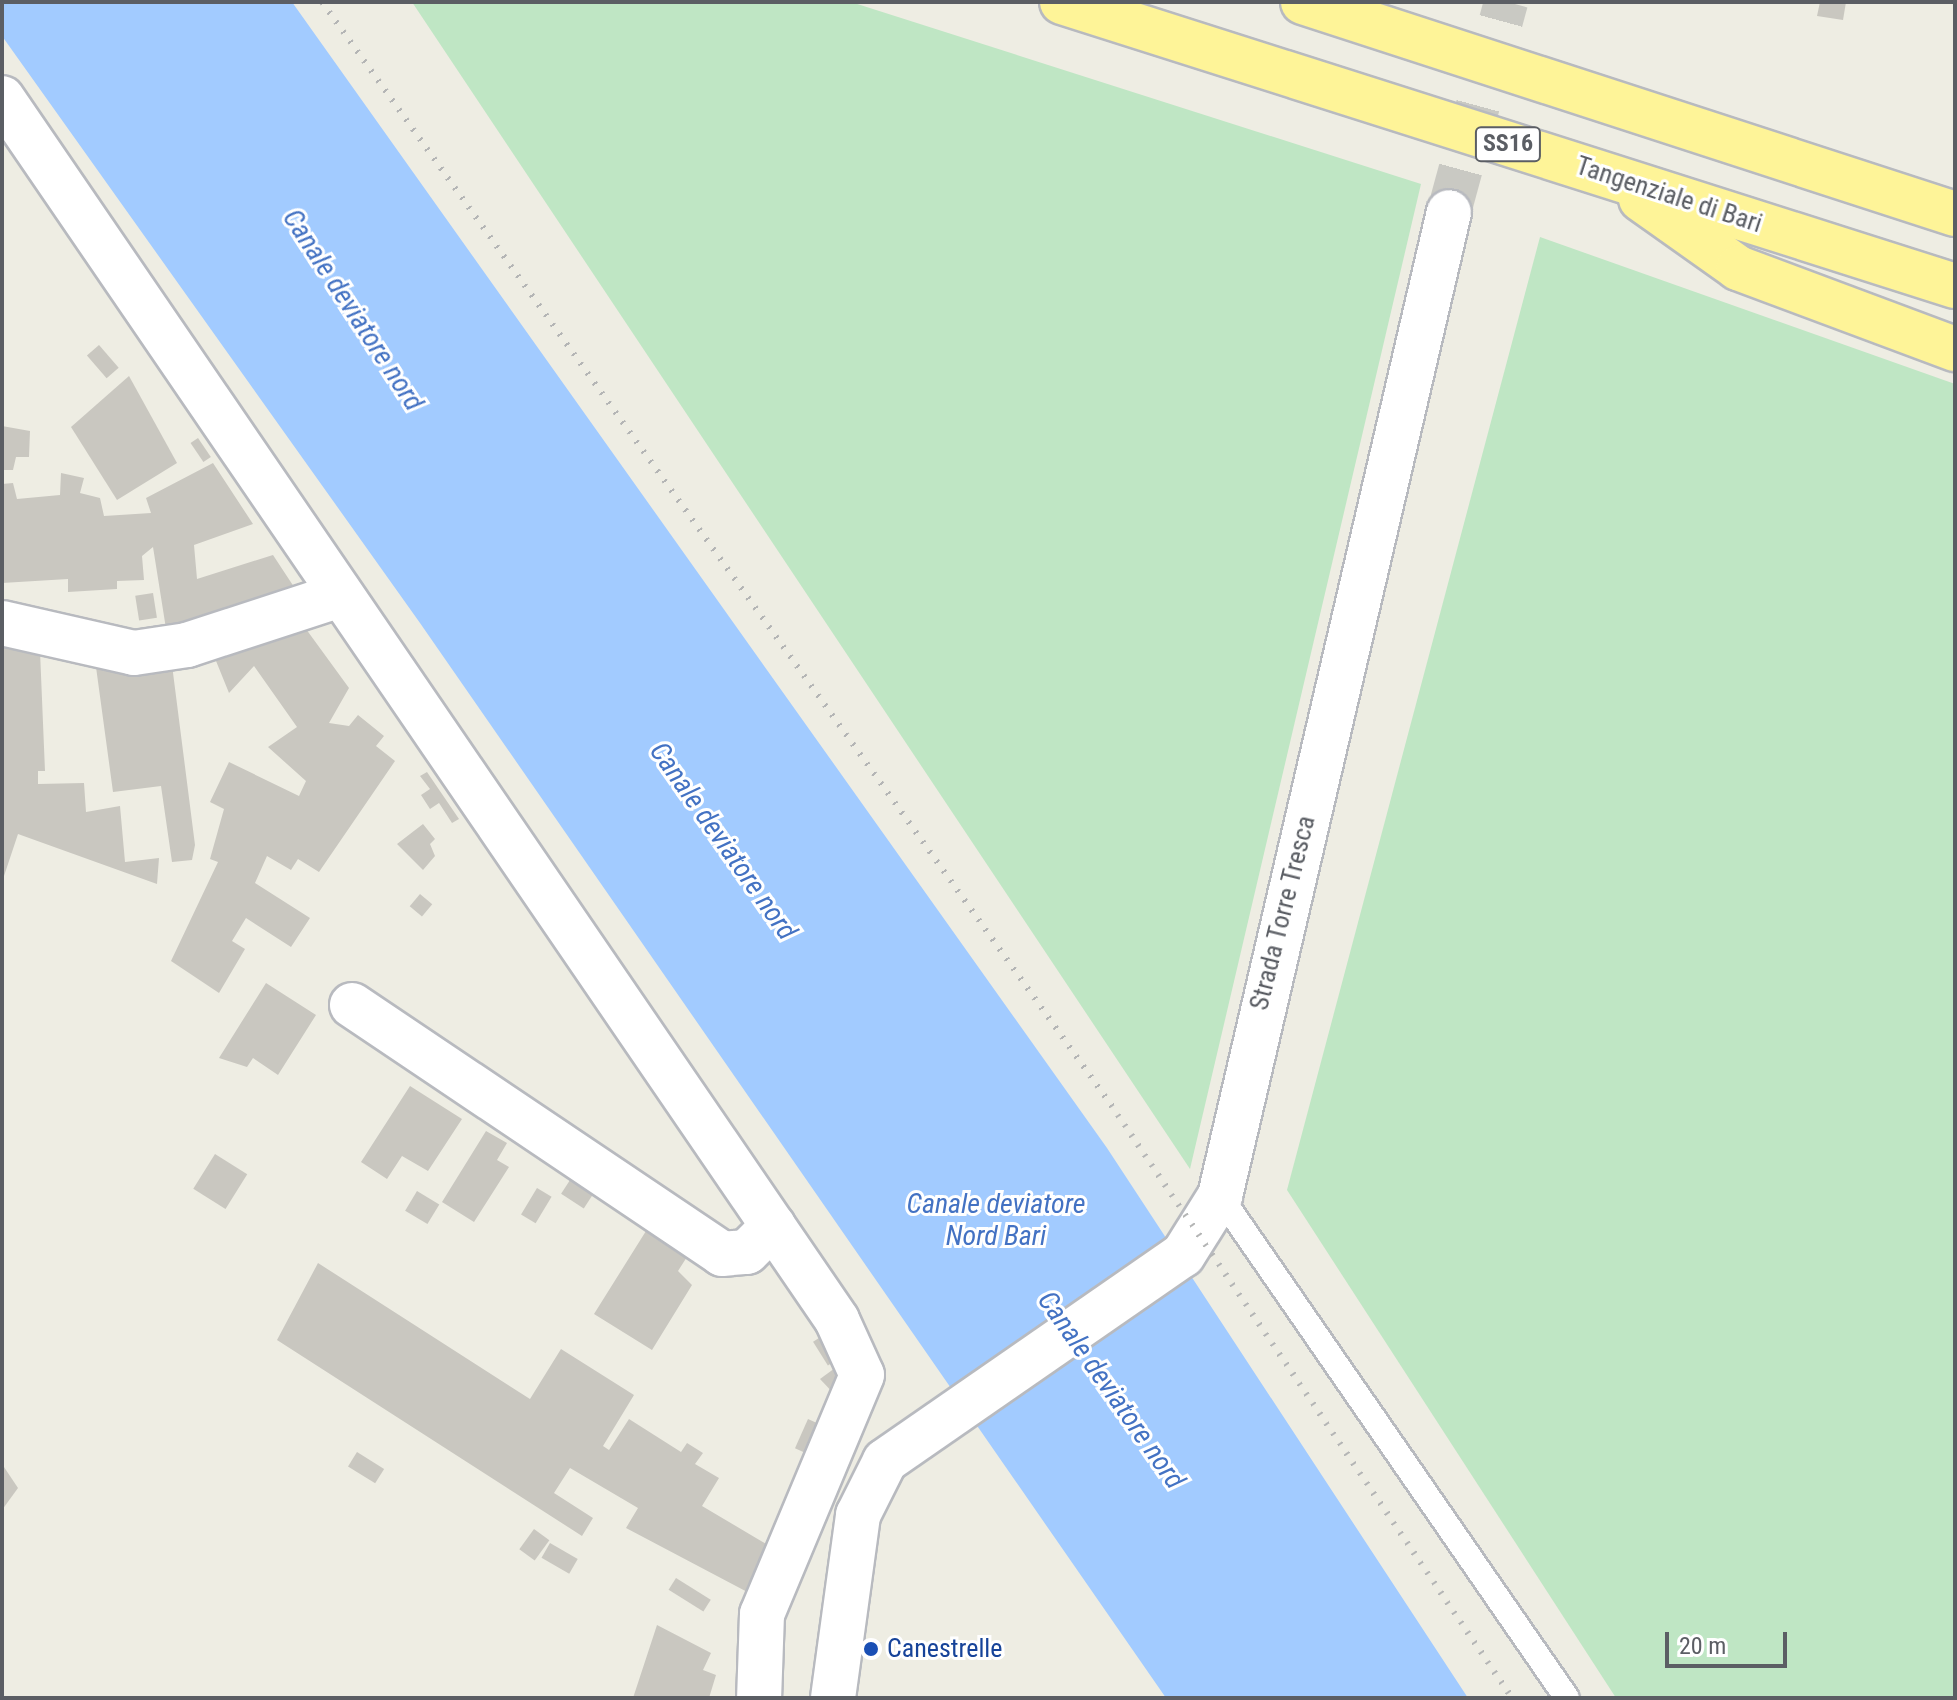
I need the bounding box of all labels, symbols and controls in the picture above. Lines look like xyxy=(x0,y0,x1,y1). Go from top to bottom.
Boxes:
road number: SS16 xyxy=(1474,124,1542,164)
street label: Tangenziale di Bari xyxy=(1572,150,1766,240)
water label: Canale deviatore nord xyxy=(275,203,431,417)
water label: Canale deviatore nord xyxy=(642,736,804,946)
street label: Strada Torre Tresca xyxy=(1244,812,1322,1014)
water label: Canale deviatore Nord Bari xyxy=(907,1187,1085,1253)
water label: Canale deviatore nord xyxy=(1030,1285,1192,1495)
scale bar xyxy=(1669,1616,1791,1666)
text: 20 m xyxy=(1679,1632,1726,1660)
place label: Canestrelle xyxy=(887,1633,1003,1665)
marker: Canestrelle xyxy=(862,1640,880,1658)

